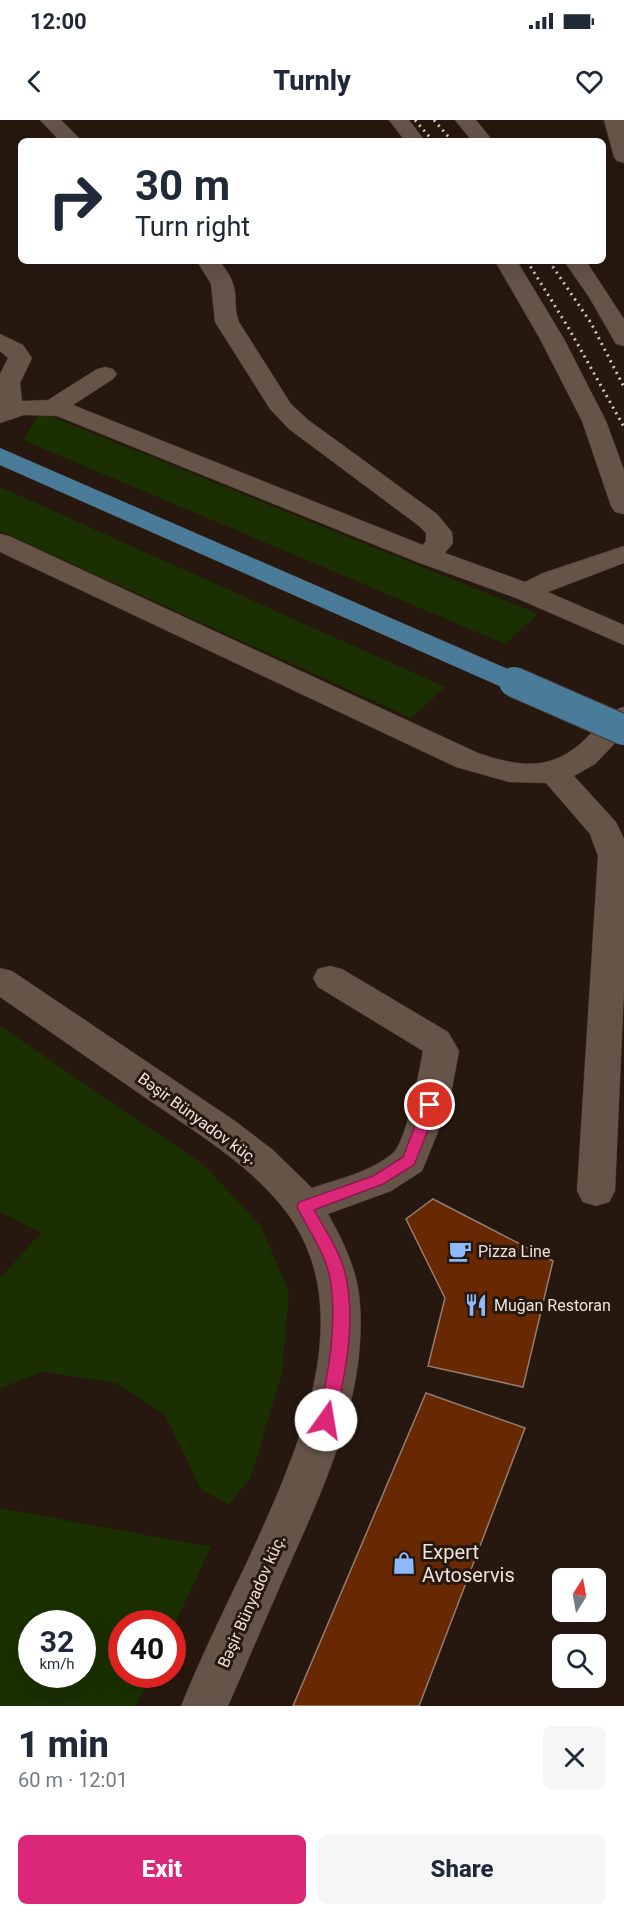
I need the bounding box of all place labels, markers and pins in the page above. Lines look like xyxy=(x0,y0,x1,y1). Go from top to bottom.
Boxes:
pin xyxy=(404,1079,455,1130)
cafe icon: Pizza Line xyxy=(447,1238,473,1264)
place label: Pizza Line xyxy=(478,1242,550,1261)
restaurant icon: Muğan Restoran xyxy=(463,1292,489,1318)
place label: Muğan Restoran xyxy=(494,1296,611,1315)
place label: Expert Avtoservis xyxy=(422,1540,515,1587)
shop icon: Expert Avtoservis xyxy=(391,1550,417,1576)

